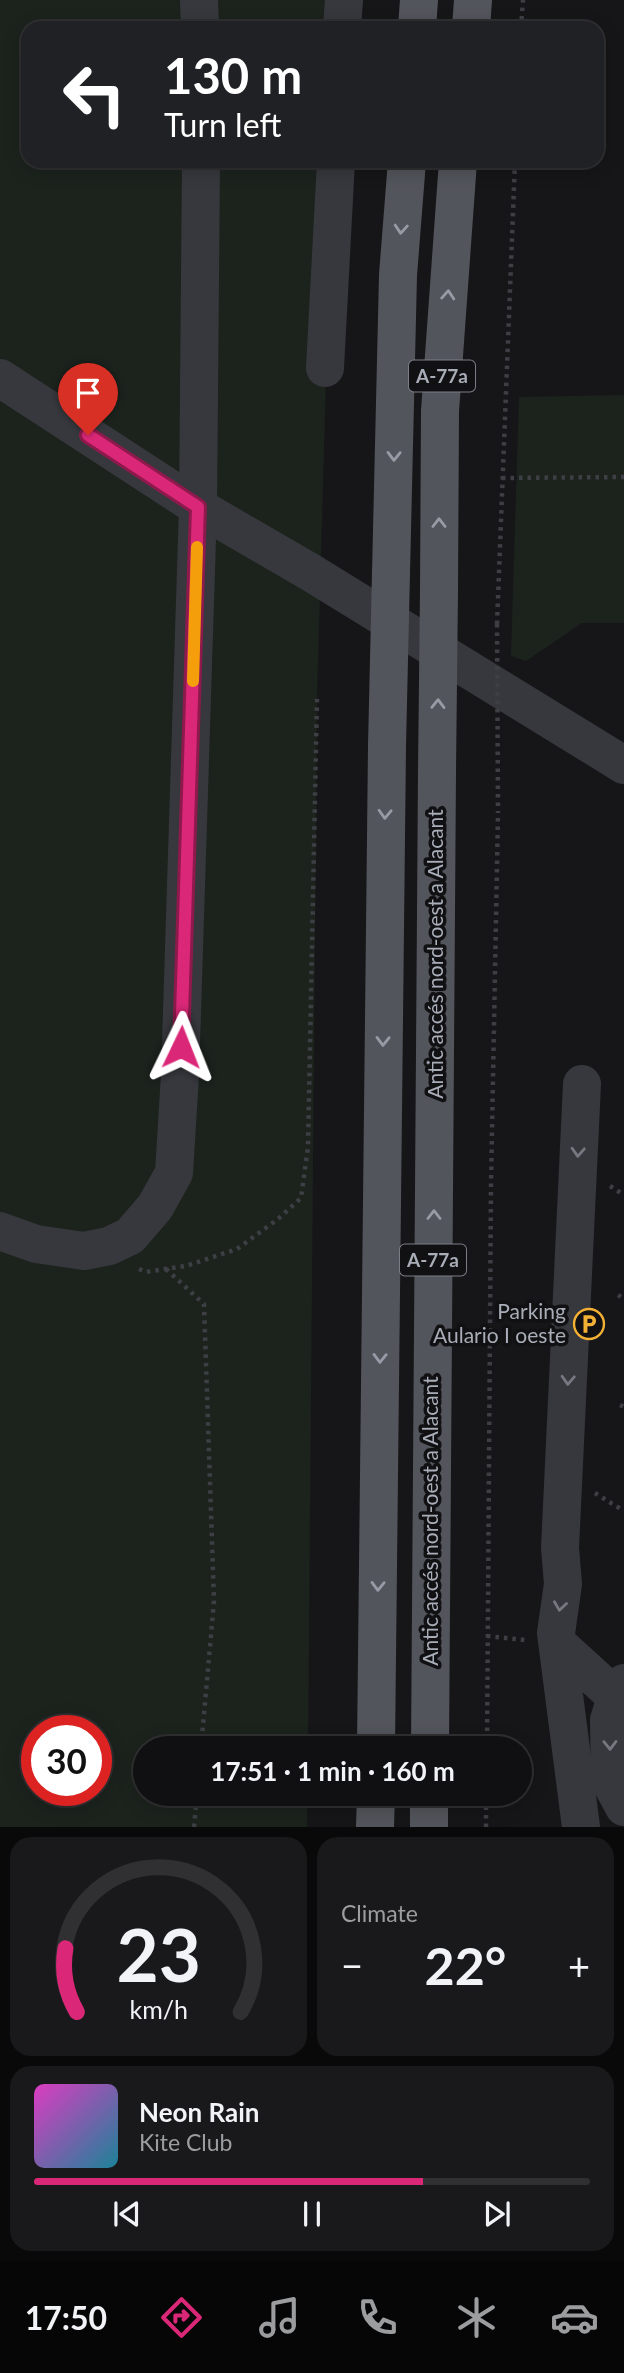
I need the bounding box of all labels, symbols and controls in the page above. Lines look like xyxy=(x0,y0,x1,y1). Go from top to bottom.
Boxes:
text: 130 m xyxy=(164,46,302,104)
icon: left xyxy=(49,49,140,140)
text: Turn left xyxy=(164,105,281,144)
one-way arrow xyxy=(394,224,409,235)
one-way arrow xyxy=(440,290,455,301)
road number: A-77a xyxy=(409,360,475,392)
pin xyxy=(58,363,118,435)
icon: arrive xyxy=(69,374,107,412)
one-way arrow xyxy=(386,452,402,462)
one-way arrow xyxy=(431,517,447,527)
one-way arrow xyxy=(430,698,446,708)
one-way arrow xyxy=(377,809,393,820)
street label: Antic accés nord-oest a Alacant xyxy=(422,809,447,1099)
position arrow xyxy=(144,1010,218,1084)
one-way arrow xyxy=(375,1036,390,1047)
one-way arrow xyxy=(571,1147,586,1158)
one-way arrow xyxy=(426,1209,442,1219)
road number: A-77a xyxy=(400,1244,466,1276)
place label: Parking Aulario I oeste xyxy=(433,1298,566,1347)
parking icon: Parking Aulario I oeste xyxy=(572,1307,606,1341)
one-way arrow xyxy=(372,1354,388,1364)
one-way arrow xyxy=(561,1374,576,1385)
street label: Antic accés nord-oest a Alacant xyxy=(417,1376,442,1666)
one-way arrow xyxy=(370,1581,385,1592)
one-way arrow xyxy=(553,1601,568,1612)
speed limit sign: 30 xyxy=(21,1715,112,1806)
one-way arrow xyxy=(602,1740,617,1751)
text: 17:51 · 1 min · 160 m xyxy=(210,1755,455,1787)
text: Climate xyxy=(341,1899,418,1927)
text: 23 xyxy=(116,1911,201,1999)
text: 22° xyxy=(425,1934,506,1996)
text: − xyxy=(341,1942,363,1988)
text: + xyxy=(568,1942,590,1988)
text: km/h xyxy=(129,1994,188,2024)
text: Neon Rain xyxy=(139,2096,259,2128)
text: Kite Club xyxy=(139,2128,232,2156)
icon: previous xyxy=(108,2195,146,2233)
icon: pause xyxy=(293,2195,331,2233)
icon: next xyxy=(478,2195,516,2233)
icon: directions xyxy=(157,2293,206,2342)
icon: music xyxy=(255,2293,304,2342)
icon: phone xyxy=(353,2293,402,2342)
icon: climate xyxy=(452,2293,501,2342)
icon: car xyxy=(550,2293,599,2342)
text: 17:50 xyxy=(25,2298,107,2337)

